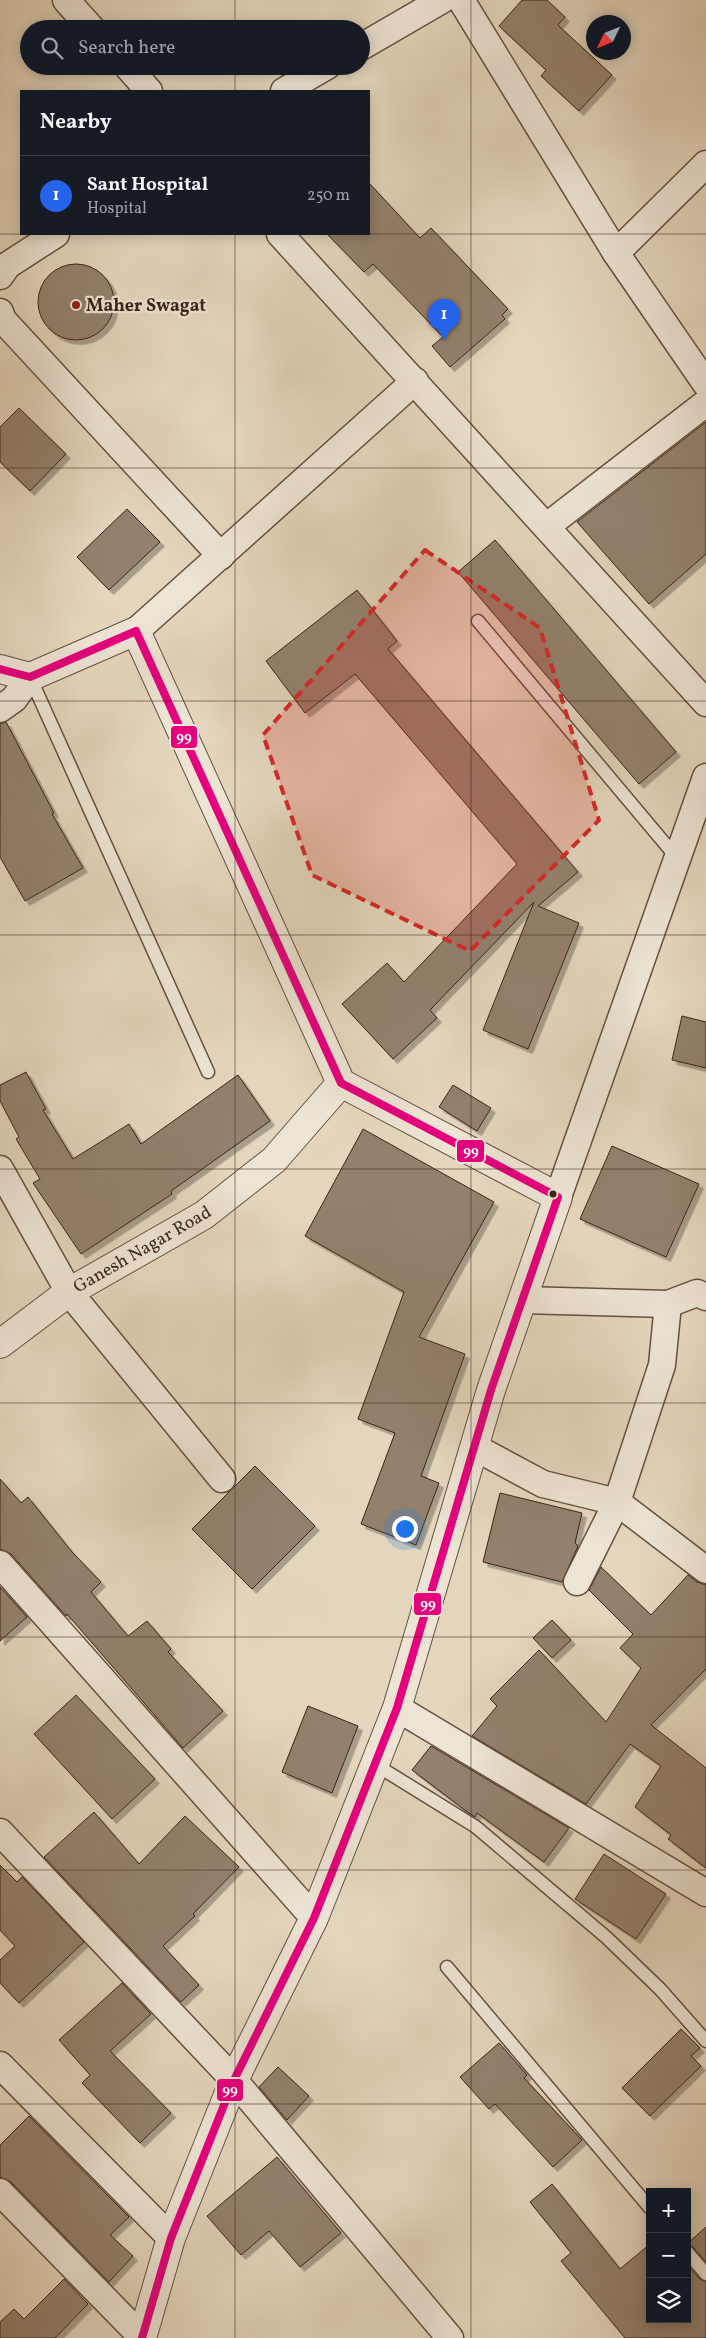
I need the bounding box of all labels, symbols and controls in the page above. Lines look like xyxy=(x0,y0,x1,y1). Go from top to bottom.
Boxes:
north arrow xyxy=(586,15,631,60)
search box xyxy=(20,20,370,75)
icon: search xyxy=(38,34,66,62)
text: Search here xyxy=(78,35,175,61)
text: Nearby xyxy=(40,108,111,137)
text: Sant Hospital xyxy=(87,172,208,198)
text: 1 xyxy=(53,185,59,207)
text: 250 m xyxy=(307,185,350,207)
text: Hospital xyxy=(87,198,147,220)
place label: Maher Swagat xyxy=(86,294,206,319)
marker: Maher Swagat xyxy=(70,299,82,311)
pin: 1 xyxy=(428,299,460,340)
line badge: 99 xyxy=(170,725,198,749)
text: 99 xyxy=(176,729,192,748)
line badge: 99 xyxy=(456,1139,485,1163)
text: 99 xyxy=(463,1143,479,1162)
unlabelled marker xyxy=(548,1189,558,1199)
street label: Ganesh Nagar Road xyxy=(69,1201,216,1300)
your location xyxy=(392,1516,418,1542)
line badge: 99 xyxy=(413,1592,442,1616)
text: 99 xyxy=(420,1596,436,1615)
line badge: 99 xyxy=(216,2078,244,2102)
text: 99 xyxy=(222,2082,238,2101)
map controls xyxy=(646,2188,691,2323)
button: + xyxy=(646,2188,691,2233)
button: − xyxy=(646,2233,691,2278)
button: layers xyxy=(646,2278,691,2323)

